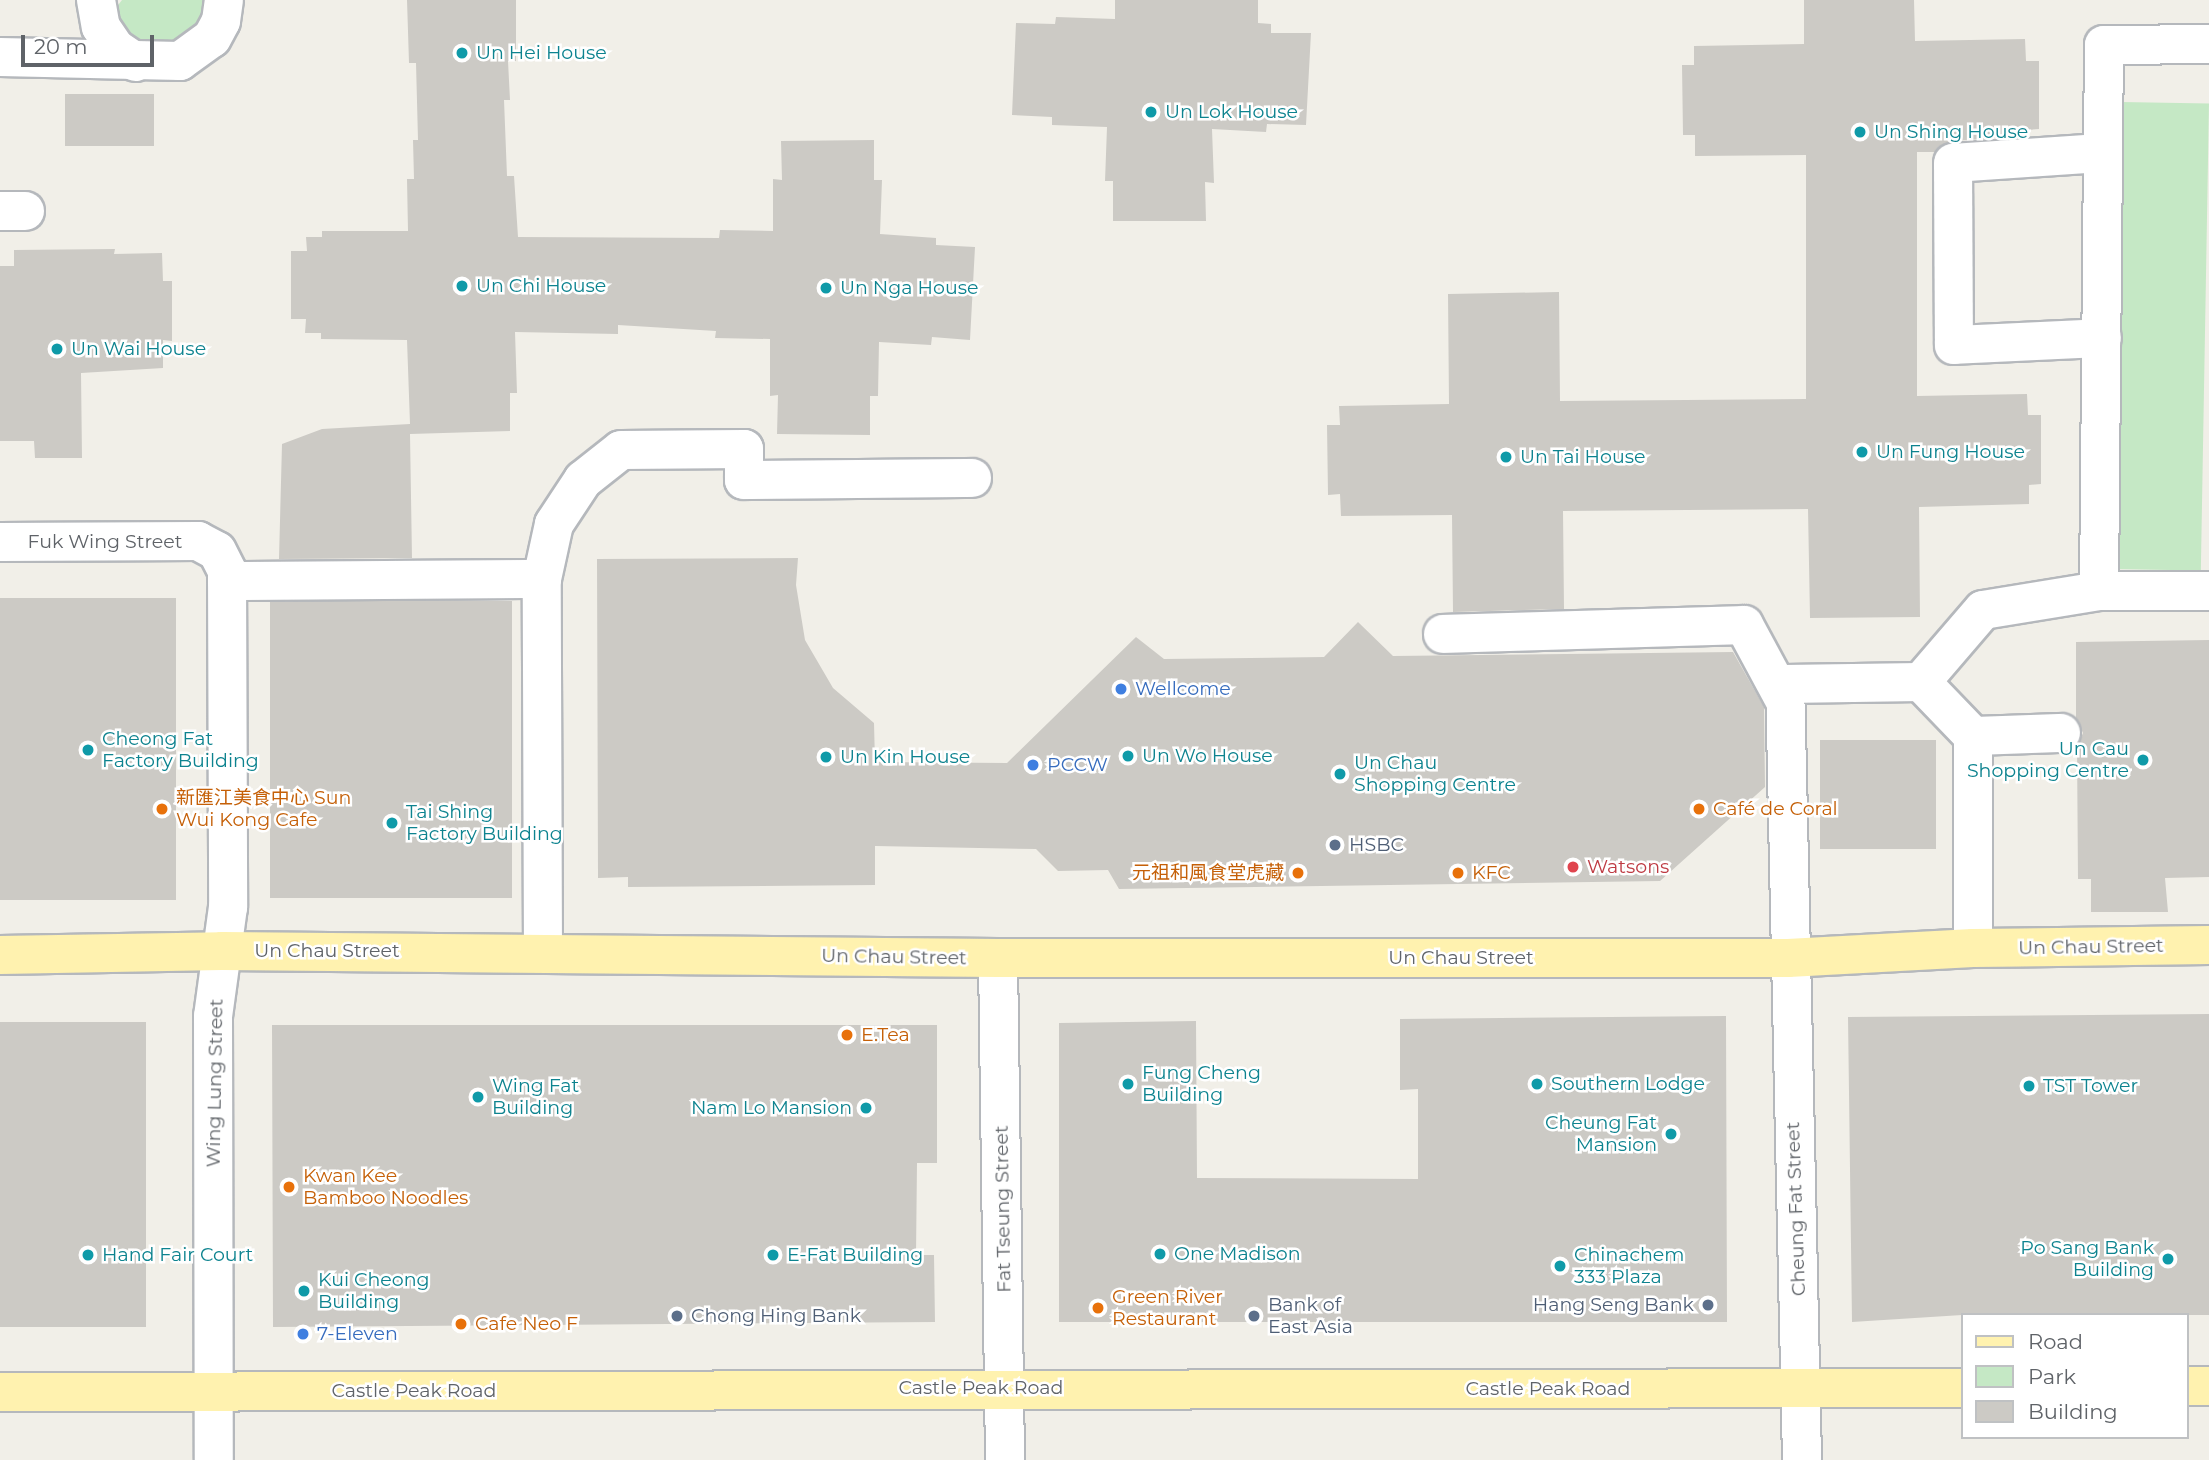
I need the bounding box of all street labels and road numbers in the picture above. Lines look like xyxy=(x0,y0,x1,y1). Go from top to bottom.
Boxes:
street label: Fuk Wing Street xyxy=(28,531,182,553)
street label: Un Chau Street xyxy=(2018,934,2164,960)
street label: Un Chau Street xyxy=(254,940,400,962)
street label: Un Chau Street xyxy=(821,944,967,970)
street label: Un Chau Street xyxy=(1388,947,1534,969)
street label: Wing Lung Street xyxy=(202,998,228,1168)
street label: Cheung Fat Street xyxy=(1782,1121,1810,1297)
street label: Fat Tseung Street xyxy=(990,1125,1016,1293)
street label: Castle Peak Road xyxy=(899,1377,1063,1399)
street label: Castle Peak Road xyxy=(1466,1378,1630,1400)
street label: Castle Peak Road xyxy=(332,1380,496,1402)

